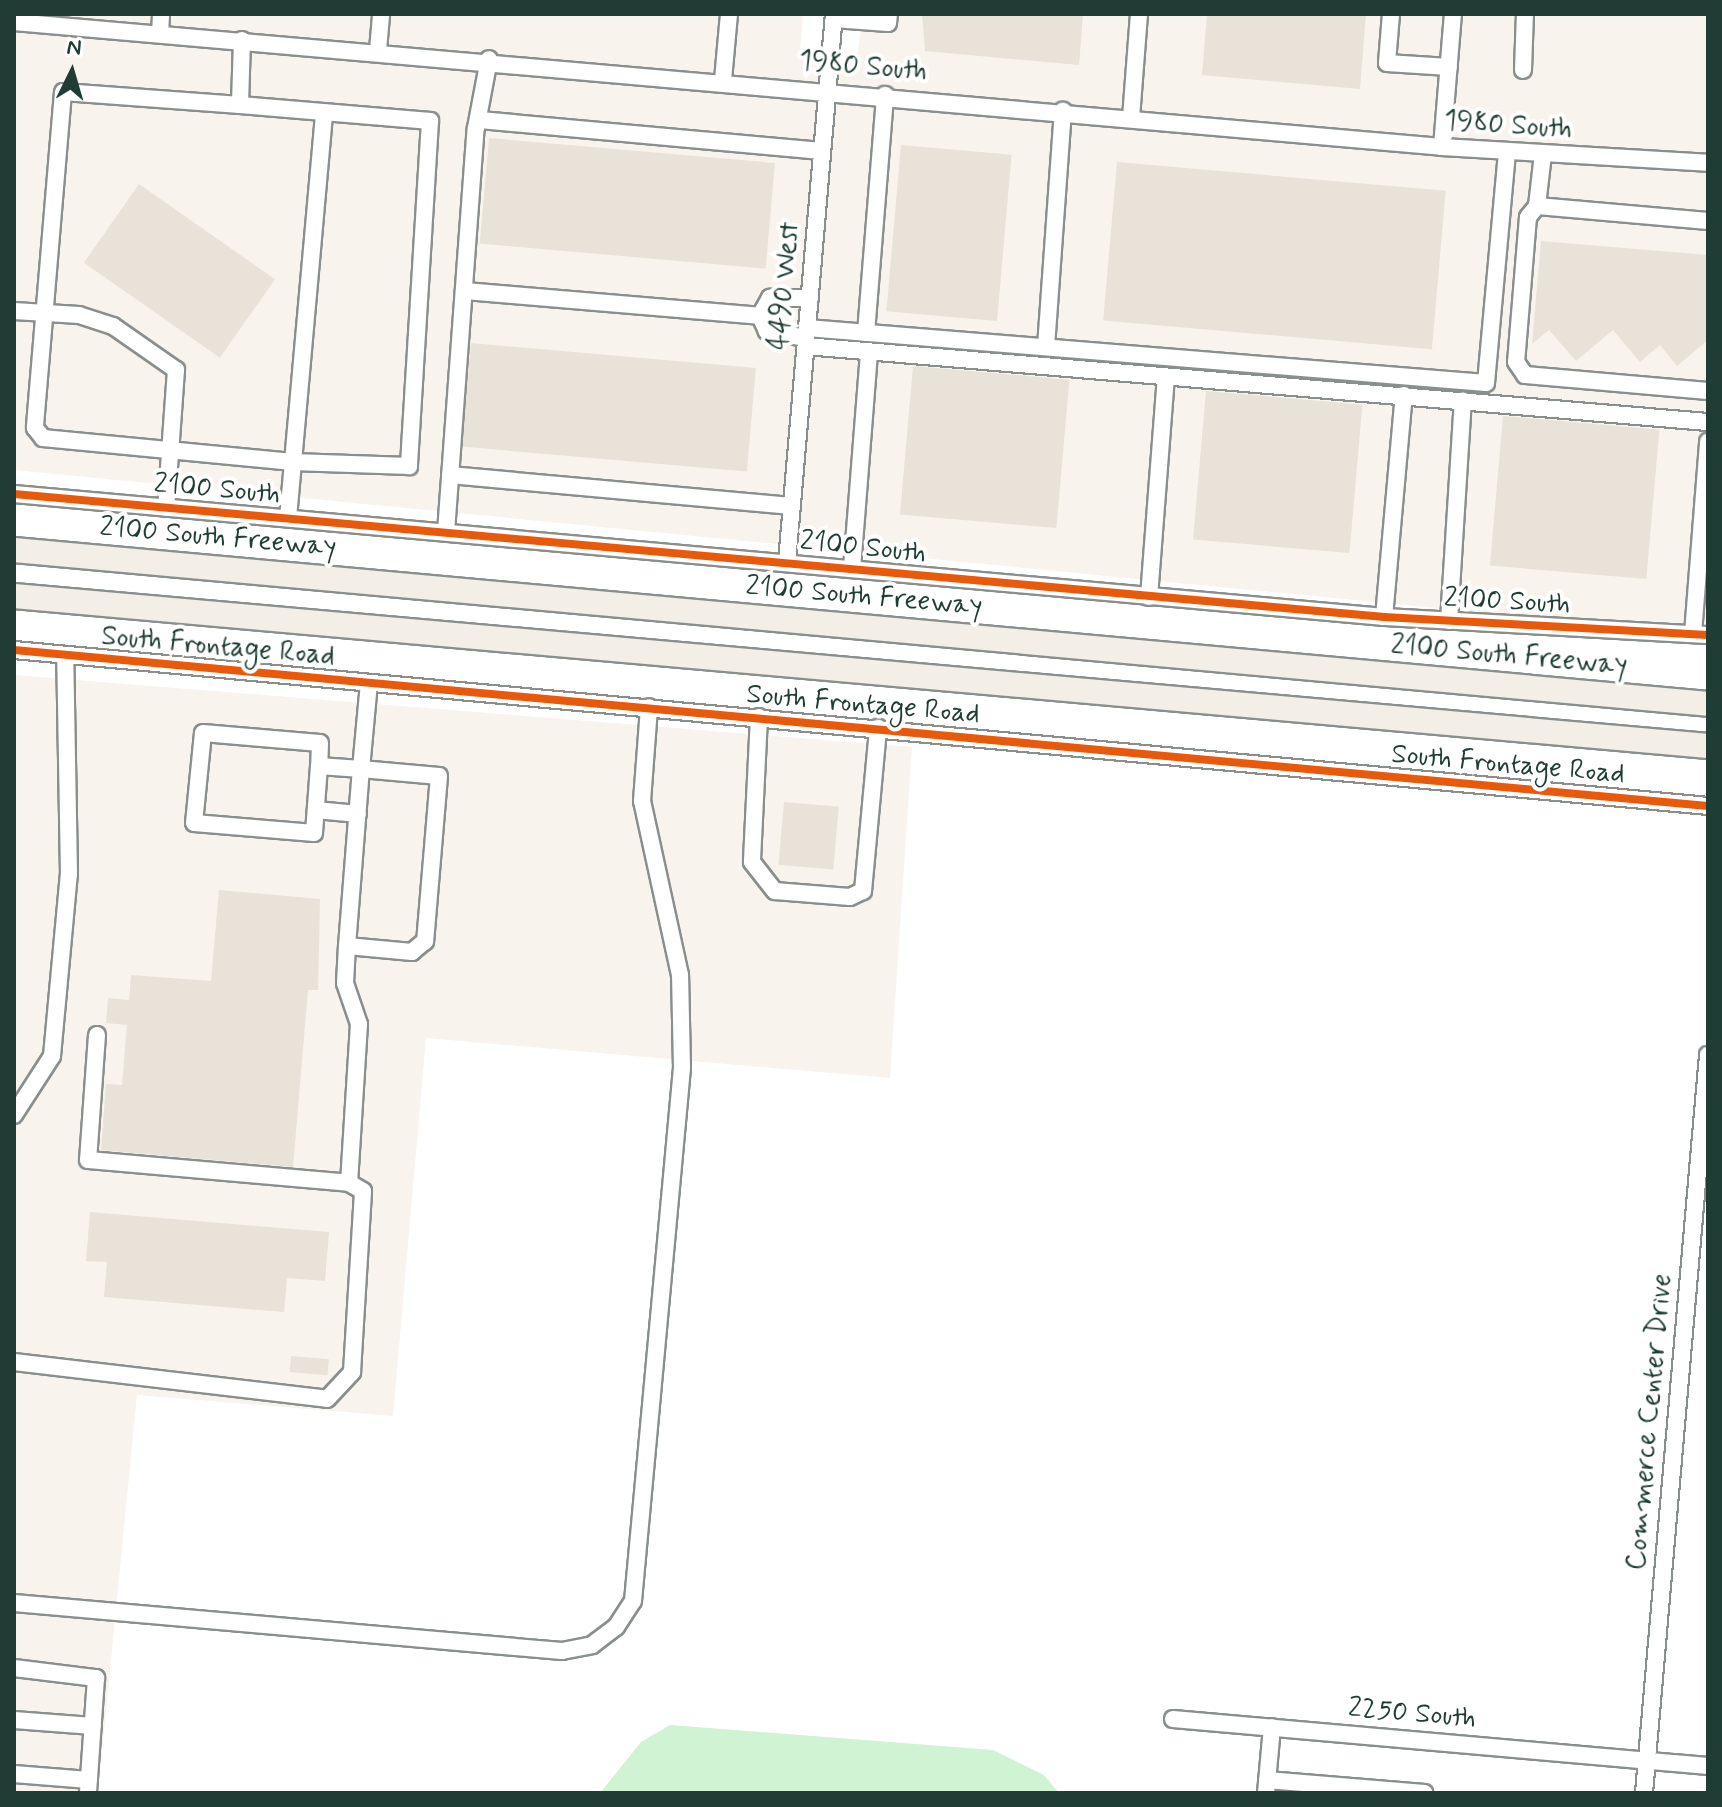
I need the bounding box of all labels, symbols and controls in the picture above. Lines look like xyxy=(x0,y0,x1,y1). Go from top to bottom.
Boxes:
north arrow xyxy=(32,32,112,112)
text: N xyxy=(66,34,83,63)
street label: 1980 South xyxy=(798,45,928,89)
street label: 1980 South xyxy=(1443,105,1573,147)
street label: 4490 West xyxy=(763,220,807,352)
street label: 2100 South xyxy=(152,468,282,512)
street label: 2100 South Freeway xyxy=(98,511,338,565)
street label: 2100 South xyxy=(798,525,928,571)
street label: 2100 South Freeway xyxy=(744,570,984,624)
street label: 2100 South xyxy=(1443,582,1571,622)
street label: South Frontage Road xyxy=(100,620,336,674)
street label: 2100 South Freeway xyxy=(1389,629,1629,683)
street label: South Frontage Road xyxy=(745,678,981,732)
street label: South Frontage Road xyxy=(1390,738,1626,792)
street label: Commerce Center Drive xyxy=(1620,1270,1680,1574)
street label: 2250 South xyxy=(1347,1692,1477,1736)

